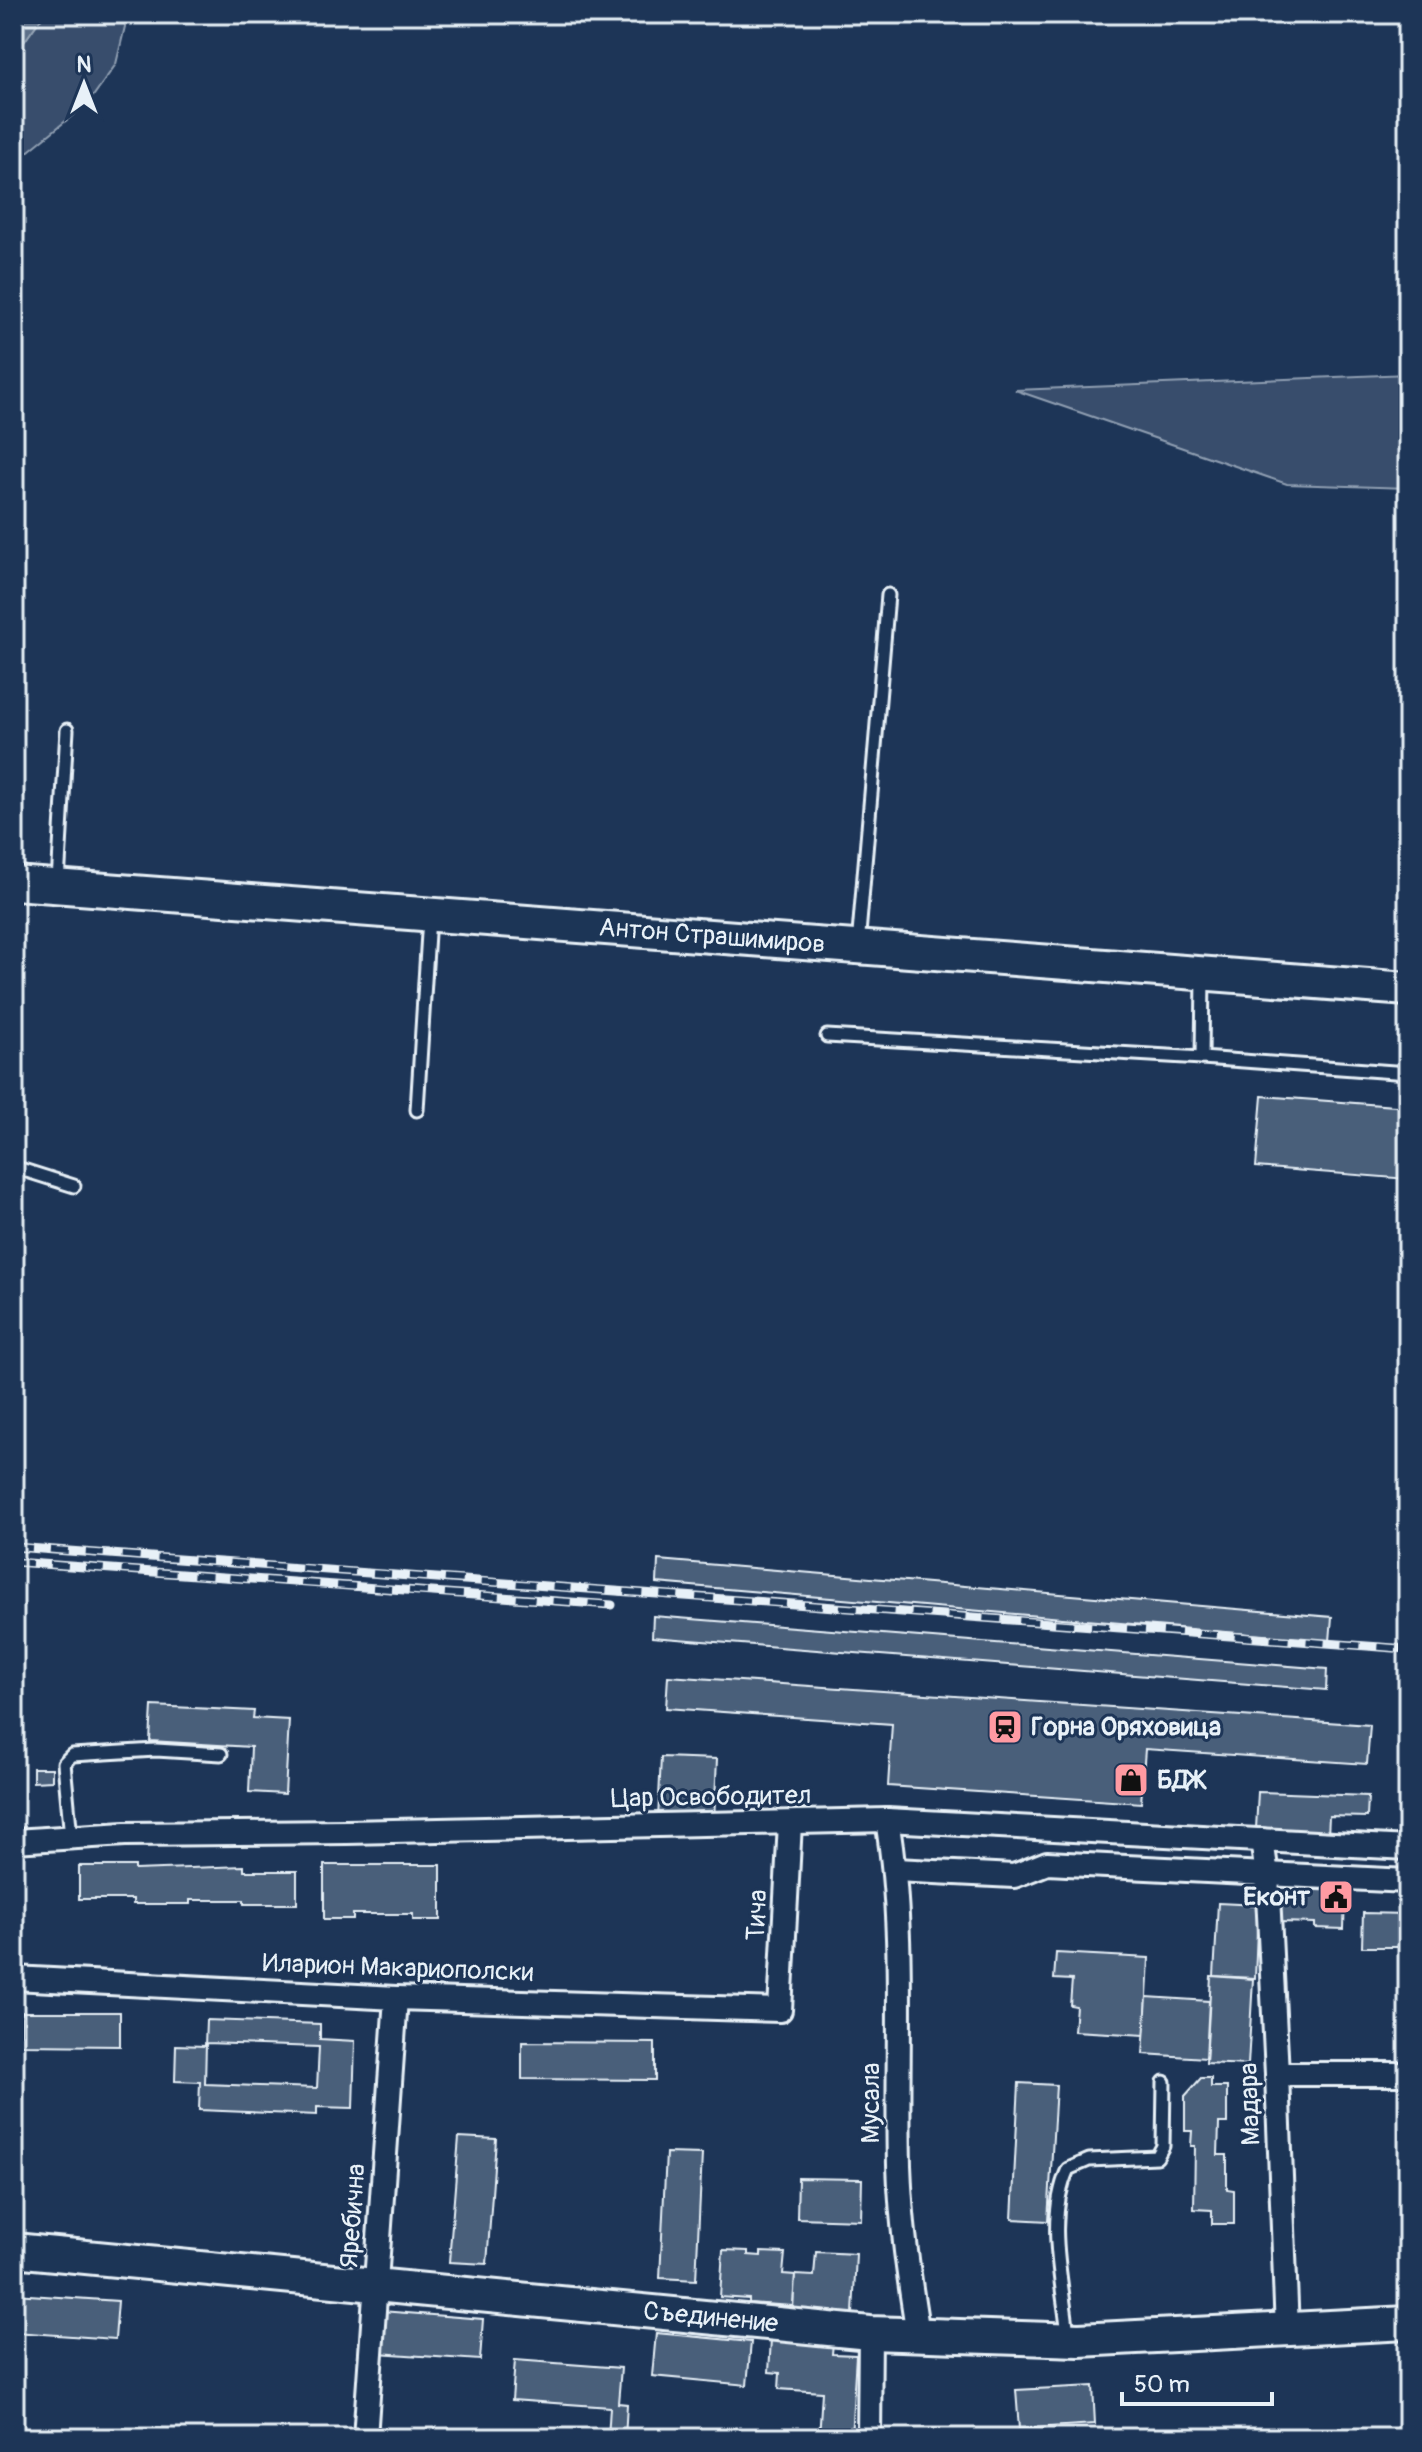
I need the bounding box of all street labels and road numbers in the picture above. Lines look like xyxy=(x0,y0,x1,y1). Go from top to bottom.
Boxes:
street label: Антон Страшимиров xyxy=(598,912,826,961)
street label: Цар Освободител xyxy=(610,1779,812,1815)
street label: Тича xyxy=(740,1889,774,1941)
street label: Иларион Макариополски xyxy=(262,1947,534,1989)
street label: Мадара xyxy=(1233,2062,1267,2146)
street label: Мусала xyxy=(855,2063,887,2143)
street label: Яребична xyxy=(333,2163,373,2269)
street label: Съединение xyxy=(642,2295,780,2340)

